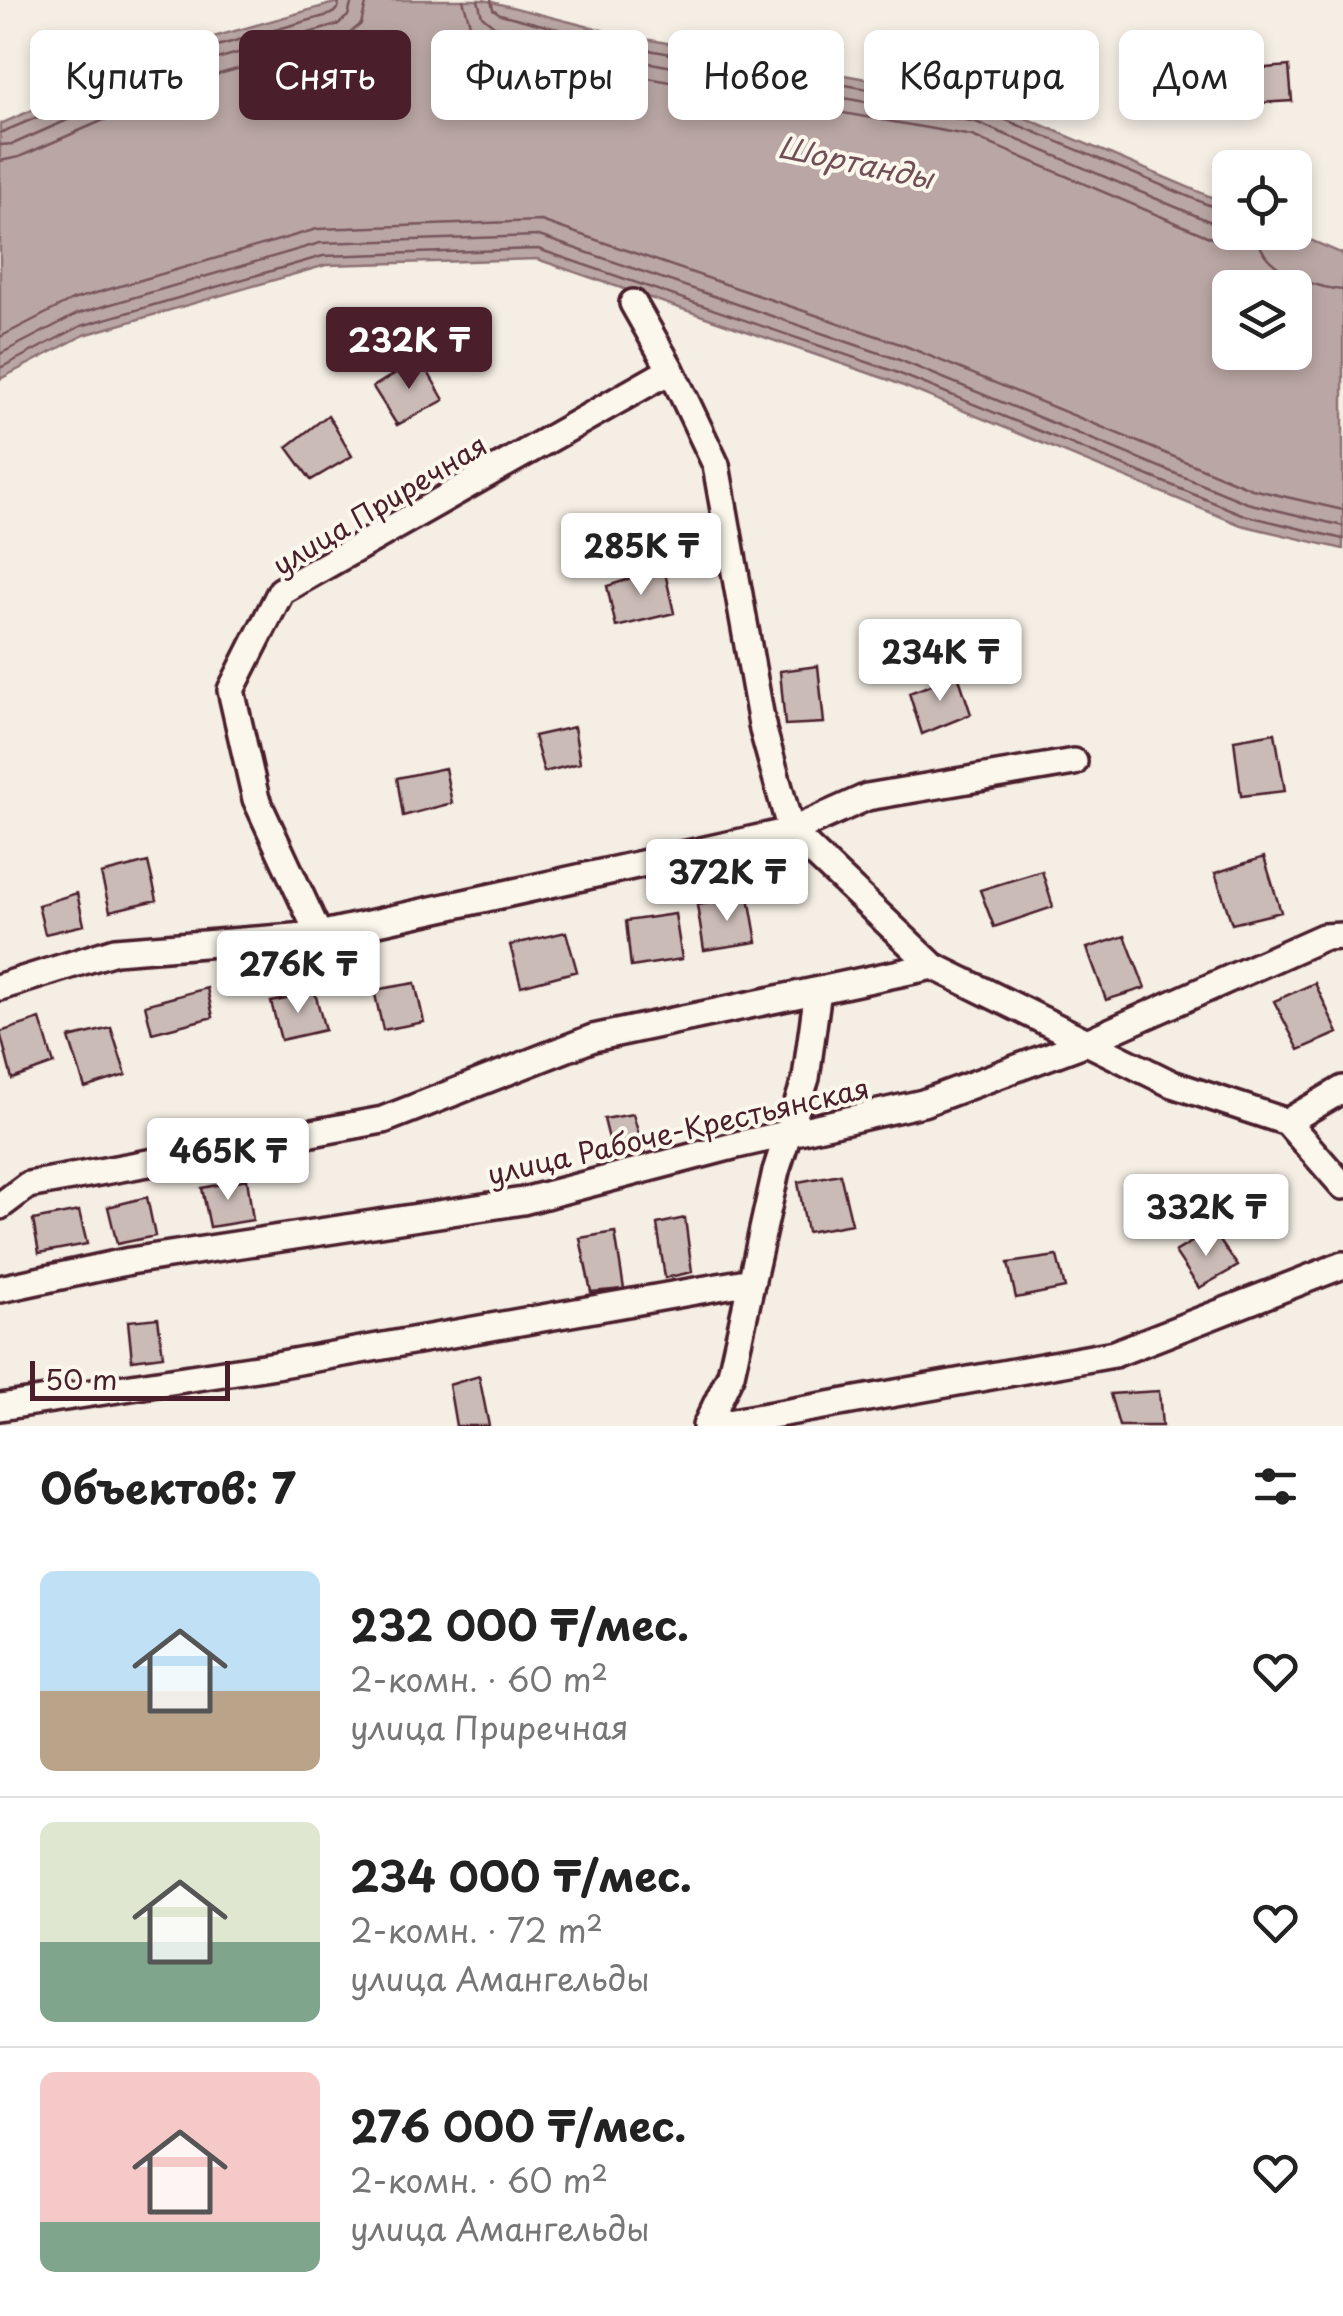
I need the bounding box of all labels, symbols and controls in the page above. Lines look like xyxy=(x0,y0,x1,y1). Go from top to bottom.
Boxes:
chip: Купить xyxy=(30,30,219,120)
chip: Снять xyxy=(239,30,411,120)
chip: Фильтры xyxy=(431,30,648,120)
chip: Новое xyxy=(668,30,844,120)
chip: Квартира xyxy=(864,30,1099,120)
chip: Дом xyxy=(1119,30,1264,120)
water label: Шортанды xyxy=(775,123,940,200)
map controls xyxy=(1212,150,1312,370)
button: locate xyxy=(1212,150,1312,250)
button: layers xyxy=(1212,270,1312,370)
pin: 232K ₸ xyxy=(328,307,490,392)
text: 232K ₸ xyxy=(348,315,470,363)
street label: улица Приречная xyxy=(263,423,495,585)
pin: 285K ₸ xyxy=(560,513,722,598)
text: 285K ₸ xyxy=(583,521,699,569)
pin: 234K ₸ xyxy=(859,619,1021,704)
text: 234K ₸ xyxy=(881,627,999,675)
pin: 372K ₸ xyxy=(646,839,808,924)
text: 372K ₸ xyxy=(668,847,786,895)
pin: 276K ₸ xyxy=(217,931,379,1016)
text: 276K ₸ xyxy=(239,939,357,987)
street label: улица Рабоче-Крестьянская xyxy=(483,1065,873,1195)
pin: 465K ₸ xyxy=(147,1118,309,1203)
text: 465K ₸ xyxy=(169,1126,287,1174)
pin: 332K ₸ xyxy=(1125,1174,1287,1259)
text: 332K ₸ xyxy=(1145,1182,1267,1230)
scale bar xyxy=(30,1356,230,1400)
text: 50 m xyxy=(45,1357,118,1400)
text: Объектов: 7 xyxy=(40,1455,296,1518)
icon: filters xyxy=(1248,1459,1303,1514)
text: 232 000 ₸/мес. xyxy=(350,1592,689,1655)
icon: home xyxy=(120,1611,240,1731)
icon: heart xyxy=(1248,1644,1303,1699)
text: 2-комн. · 60 m² xyxy=(350,1655,608,1703)
text: улица Приречная xyxy=(350,1703,629,1751)
text: 234 000 ₸/мес. xyxy=(350,1843,692,1906)
icon: home xyxy=(120,1862,240,1982)
icon: heart xyxy=(1248,1895,1303,1950)
text: 2-комн. · 72 m² xyxy=(350,1906,603,1954)
text: улица Амангельды xyxy=(350,1954,649,2002)
text: 276 000 ₸/мес. xyxy=(350,2093,686,2156)
icon: home xyxy=(120,2112,240,2232)
icon: heart xyxy=(1248,2145,1303,2200)
text: 2-комн. · 60 m² xyxy=(350,2156,608,2204)
text: улица Амангельды xyxy=(350,2204,649,2252)

